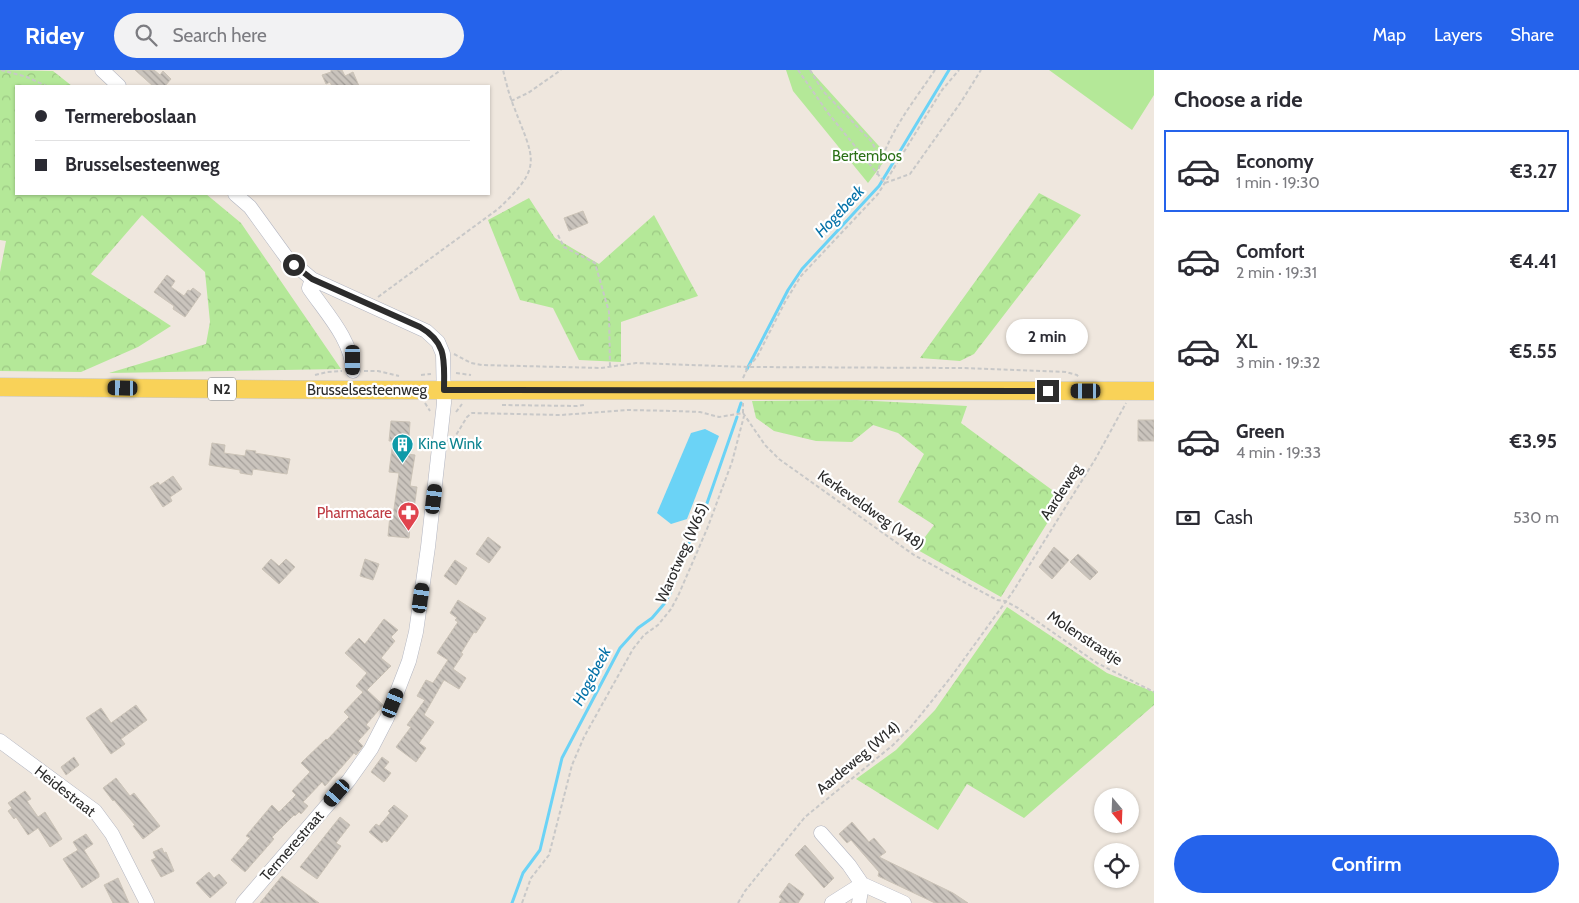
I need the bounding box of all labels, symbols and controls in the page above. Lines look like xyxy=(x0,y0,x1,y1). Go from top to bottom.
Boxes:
search box xyxy=(114,13,464,58)
text: Ridey xyxy=(25,21,84,50)
icon: search xyxy=(132,21,160,49)
text: Search here xyxy=(172,24,267,47)
text: Map xyxy=(1373,24,1406,46)
text: Layers xyxy=(1434,24,1483,46)
text: Share xyxy=(1511,24,1554,46)
text: Choose a ride xyxy=(1174,86,1303,113)
text: Termereboslaan xyxy=(65,105,197,128)
park label: Bertembos xyxy=(832,147,902,165)
icon: car xyxy=(1176,149,1221,194)
text: Economy xyxy=(1236,150,1314,173)
text: Brusselsesteenweg xyxy=(65,153,220,176)
text: €3.27 xyxy=(1511,160,1557,183)
text: 1 min · 19:30 xyxy=(1236,173,1320,192)
water label: Hogebeek xyxy=(811,181,869,241)
icon: car xyxy=(1176,239,1221,284)
text: Comfort xyxy=(1236,240,1305,263)
text: €4.41 xyxy=(1510,250,1557,273)
route start xyxy=(283,254,305,276)
text: 2 min · 19:31 xyxy=(1236,263,1317,282)
callout: 2 min xyxy=(1007,318,1089,354)
text: 2 min xyxy=(1028,327,1066,346)
icon: car xyxy=(1176,329,1221,374)
text: XL xyxy=(1236,330,1257,353)
text: €5.55 xyxy=(1510,340,1557,363)
car xyxy=(345,345,360,375)
text: 3 min · 19:32 xyxy=(1236,353,1320,372)
road number: N2 xyxy=(208,378,236,400)
car xyxy=(107,380,138,396)
route end xyxy=(1037,380,1059,402)
street label: Brusselsesteenweg xyxy=(307,381,427,399)
car xyxy=(1071,384,1101,399)
icon: car xyxy=(1176,419,1221,464)
text: Green xyxy=(1236,420,1285,443)
text: €3.95 xyxy=(1510,430,1557,453)
building icon: Kine Wink xyxy=(390,432,414,463)
place label: Kine Wink xyxy=(418,435,482,453)
text: 4 min · 19:33 xyxy=(1236,443,1321,462)
street label: Aardeweg xyxy=(1036,460,1086,523)
street label: Kerkeveldweg (V48) xyxy=(814,467,928,553)
car xyxy=(424,483,443,515)
street label: Warotweg (W65) xyxy=(652,500,712,606)
pharmacy icon: Pharmacare xyxy=(396,501,420,532)
place label: Pharmacare xyxy=(317,504,392,522)
icon: cash xyxy=(1174,504,1202,532)
text: Cash xyxy=(1214,506,1253,529)
text: 530 m xyxy=(1513,508,1559,527)
car xyxy=(411,582,430,614)
street label: Molenstraatje xyxy=(1044,607,1126,669)
water label: Hogebeek xyxy=(568,643,615,709)
car xyxy=(380,686,405,720)
street label: Aardeweg (W14) xyxy=(813,718,903,798)
street label: Heidestraat xyxy=(31,762,99,820)
car xyxy=(321,777,352,809)
north arrow xyxy=(1094,788,1139,832)
map controls xyxy=(1094,788,1139,888)
street label: Termerestraat xyxy=(257,807,327,885)
button: Confirm xyxy=(1174,835,1559,893)
button: locate xyxy=(1094,843,1139,888)

